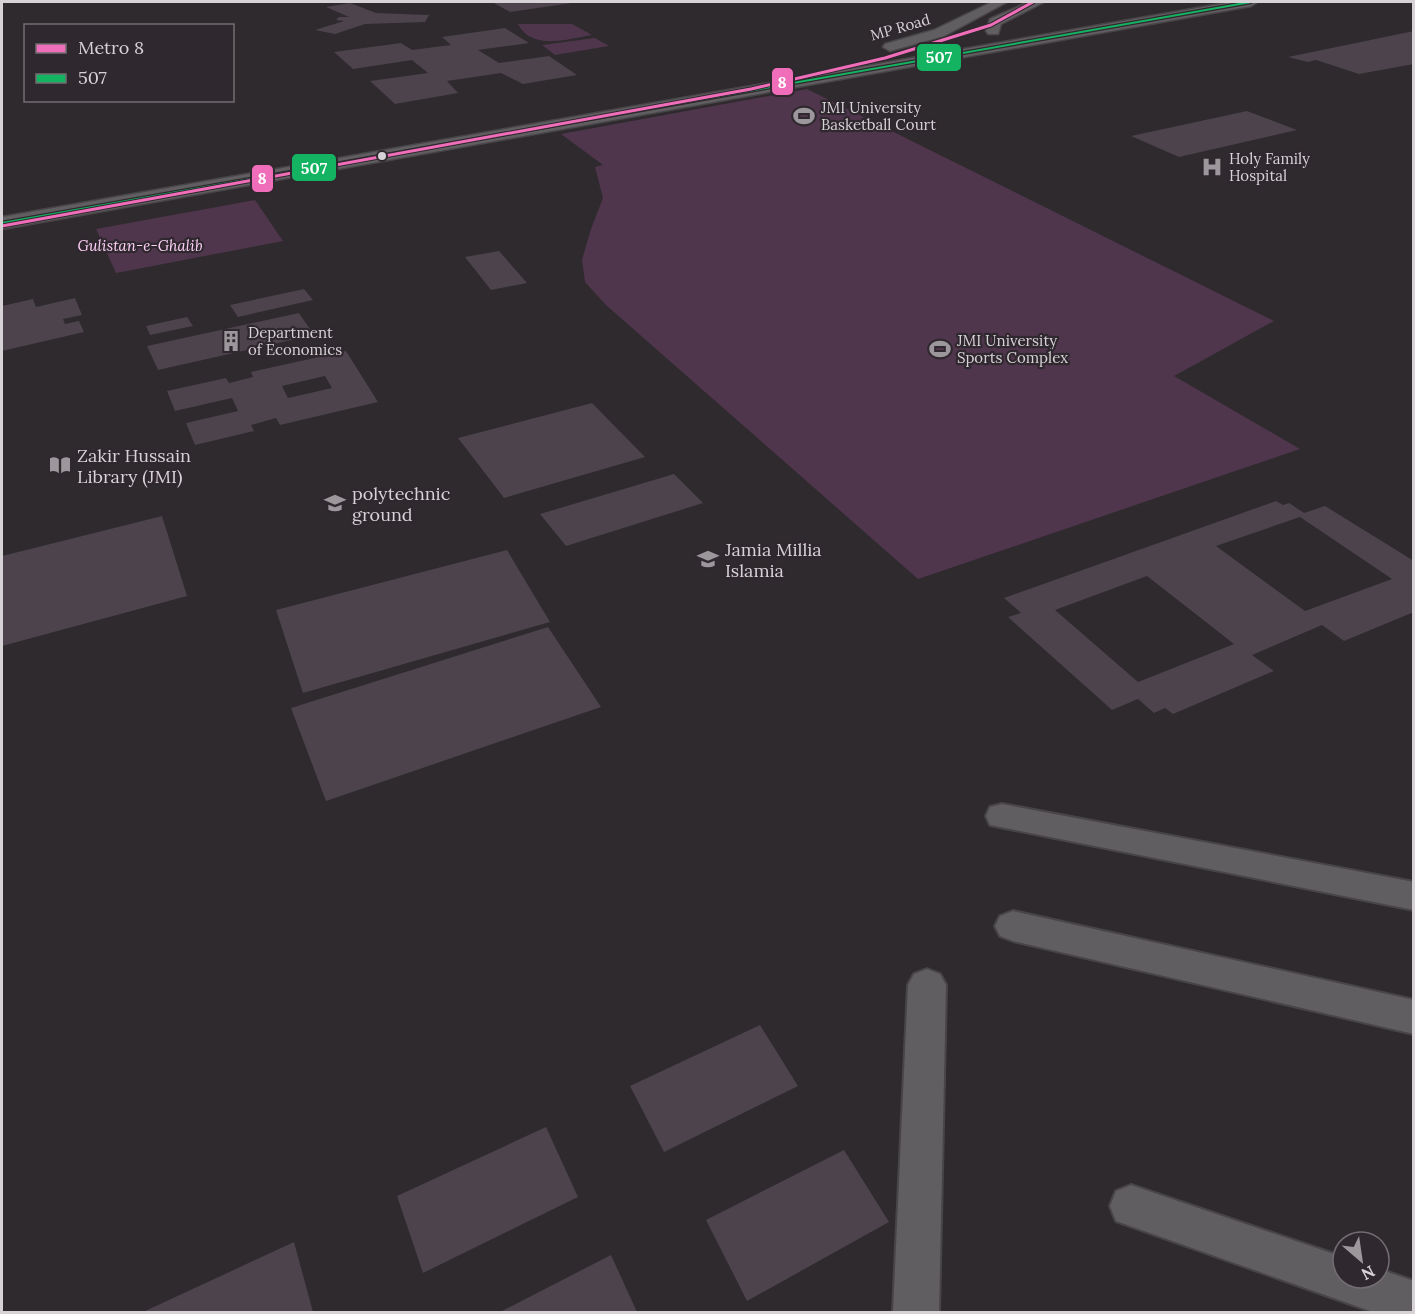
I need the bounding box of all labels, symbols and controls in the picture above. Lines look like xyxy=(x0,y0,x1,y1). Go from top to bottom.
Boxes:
street label: MP Road xyxy=(868,9,932,45)
legend xyxy=(24,24,234,102)
text: Metro 8 xyxy=(78,36,144,59)
line badge: 507 xyxy=(916,43,962,72)
text: 507 xyxy=(926,47,953,67)
text: 507 xyxy=(78,66,107,89)
line badge: 8 xyxy=(771,67,794,96)
text: 8 xyxy=(777,72,787,92)
place label: JMI University Basketball Court xyxy=(820,98,936,134)
sports icon: JMI University Basketball Court xyxy=(792,104,816,128)
place label: Holy Family Hospital xyxy=(1229,149,1310,185)
unlabelled marker xyxy=(376,150,388,162)
line badge: 507 xyxy=(291,153,337,182)
hospital icon: Holy Family Hospital xyxy=(1200,155,1224,179)
text: 507 xyxy=(301,158,328,178)
line badge: 8 xyxy=(251,164,274,193)
text: 8 xyxy=(257,168,267,188)
park label: Gulistan-e-Ghalib xyxy=(77,236,203,255)
place label: Department of Economics xyxy=(248,323,342,359)
building icon: Department of Economics xyxy=(219,329,243,353)
place label: JMI University Sports Complex xyxy=(956,331,1068,367)
sports icon: JMI University Sports Complex xyxy=(928,337,952,361)
place label: Zakir Hussain Library (JMI) xyxy=(77,444,191,488)
library icon: Zakir Hussain Library (JMI) xyxy=(48,453,72,477)
place label: polytechnic ground xyxy=(352,482,450,526)
school or university icon: polytechnic ground xyxy=(323,491,347,515)
place label: Jamia Millia Islamia xyxy=(724,538,822,582)
school or university icon: Jamia Millia Islamia xyxy=(696,547,720,571)
north arrow xyxy=(1331,1230,1391,1290)
text: N xyxy=(1358,1261,1379,1285)

